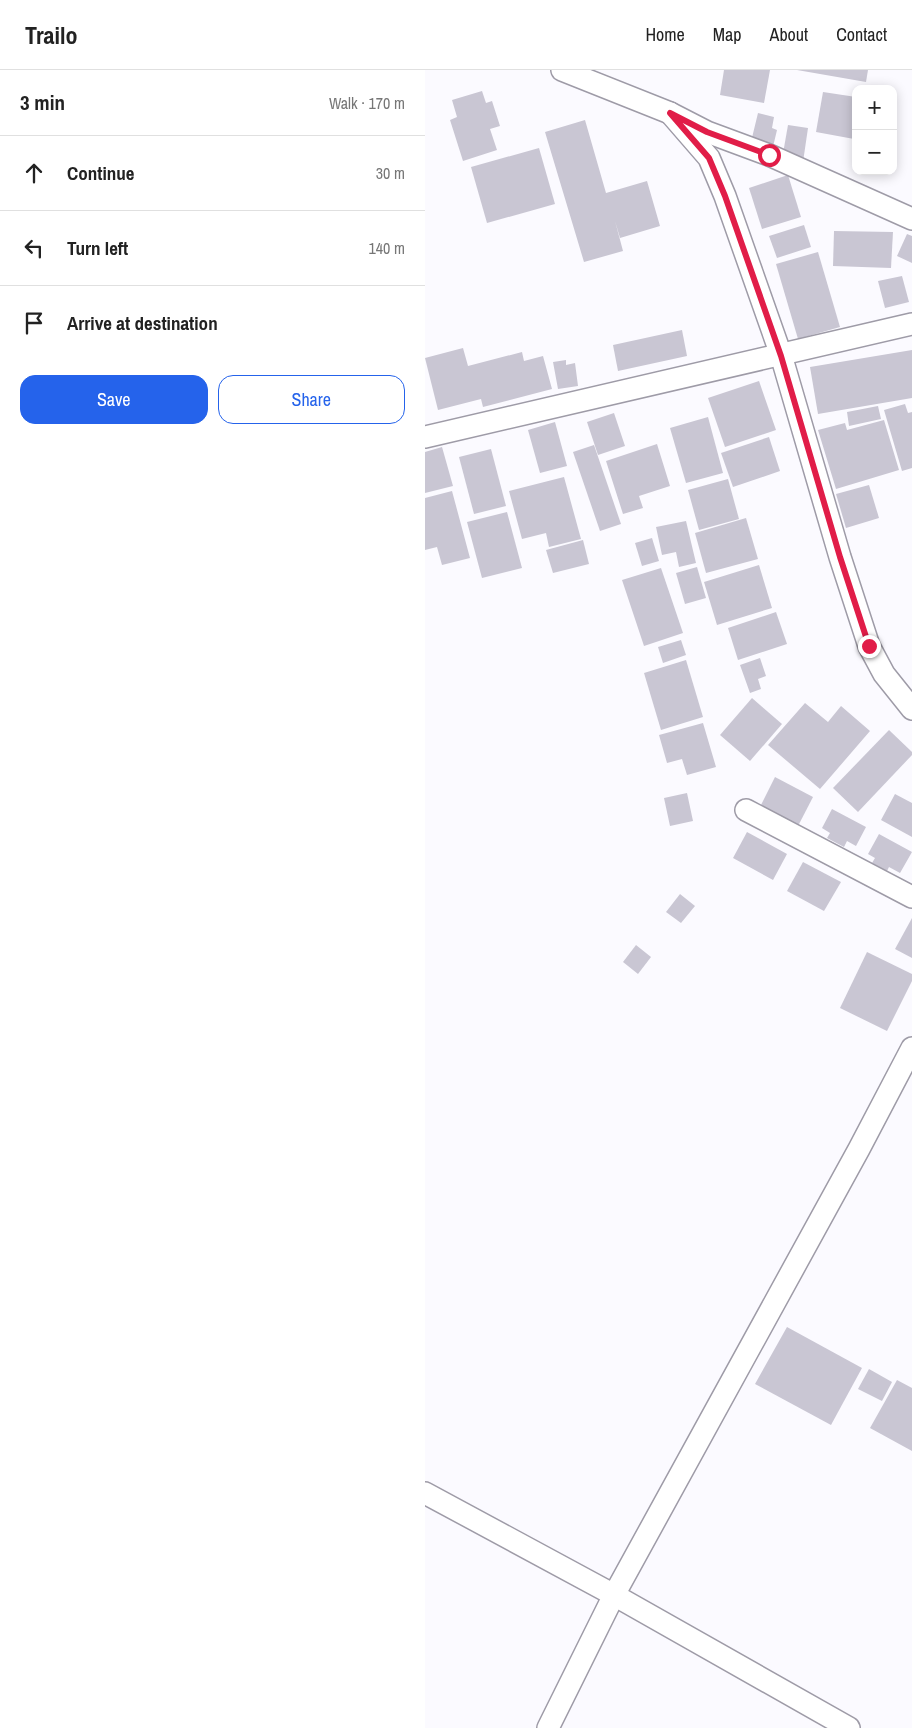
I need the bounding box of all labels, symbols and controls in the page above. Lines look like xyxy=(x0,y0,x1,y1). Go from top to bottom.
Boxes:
text: Trailo xyxy=(25,19,78,51)
text: Home xyxy=(645,22,685,47)
text: Map xyxy=(713,22,742,47)
text: About xyxy=(770,22,808,47)
text: Contact xyxy=(836,22,887,47)
map controls xyxy=(852,85,897,175)
button: + xyxy=(852,85,897,130)
text: 3 min xyxy=(20,88,65,117)
text: Walk · 170 m xyxy=(329,92,405,114)
button: − xyxy=(852,130,897,175)
route start xyxy=(758,144,781,167)
icon: ahead xyxy=(20,159,48,187)
text: Continue xyxy=(67,160,135,186)
text: 30 m xyxy=(376,162,405,184)
icon: left xyxy=(20,234,48,262)
text: Turn left xyxy=(67,235,128,261)
text: 140 m xyxy=(369,237,405,259)
icon: arrive xyxy=(20,309,48,337)
text: Arrive at destination xyxy=(67,310,218,336)
button: Save xyxy=(20,375,208,424)
button: Share xyxy=(218,375,405,424)
route end xyxy=(858,635,881,658)

